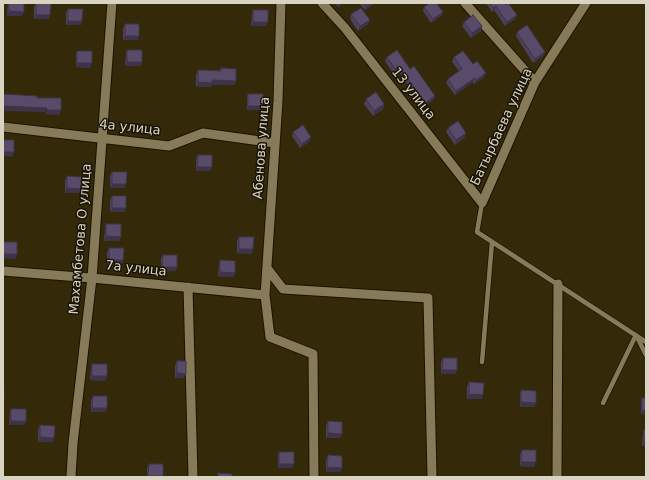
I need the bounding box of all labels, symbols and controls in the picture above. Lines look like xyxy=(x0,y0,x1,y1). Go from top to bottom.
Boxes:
street label: 13 улица xyxy=(388,65,438,123)
street label: Батырбаева улица xyxy=(468,66,536,188)
street label: Абенова улица xyxy=(251,96,273,200)
street label: 4а улица xyxy=(99,117,161,139)
street label: Махамбетова О улица xyxy=(67,163,95,315)
street label: 7а улица xyxy=(105,258,167,280)

